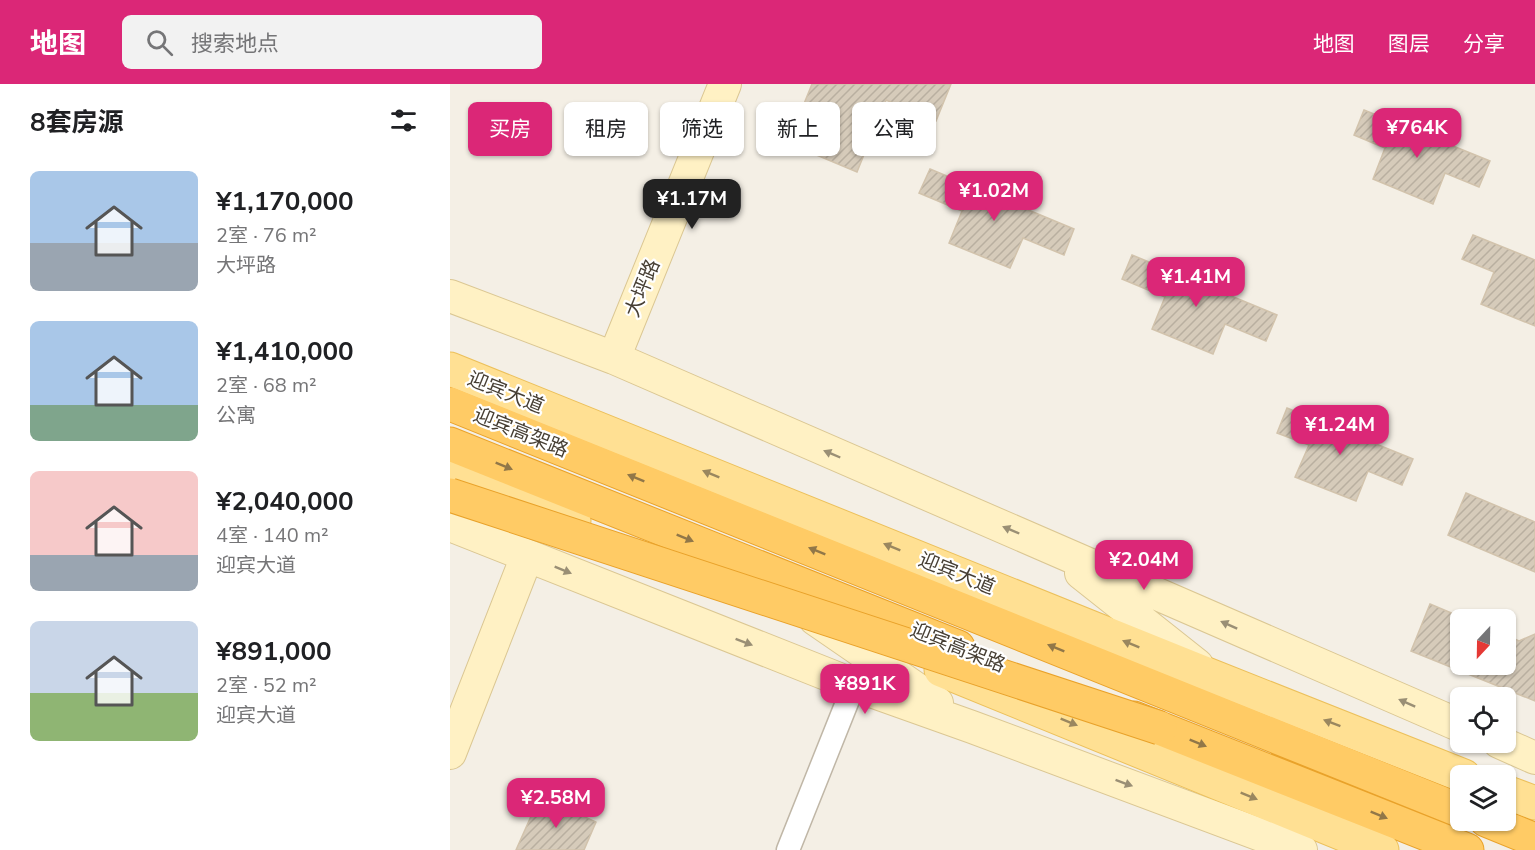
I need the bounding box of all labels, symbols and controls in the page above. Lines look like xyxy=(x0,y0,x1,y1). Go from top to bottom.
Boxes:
search box xyxy=(122,15,542,69)
text: 地图 xyxy=(30,25,86,63)
icon: search xyxy=(143,26,176,59)
text: 搜索地点 xyxy=(191,29,279,59)
text: 地图 xyxy=(1313,30,1355,58)
text: 图层 xyxy=(1388,30,1430,58)
text: 分享 xyxy=(1463,30,1505,58)
chip: 买房 xyxy=(468,102,552,156)
chip: 租房 xyxy=(564,102,648,156)
chip: 筛选 xyxy=(660,102,744,156)
chip: 新上 xyxy=(756,102,840,156)
chip: 公寓 xyxy=(852,102,936,156)
icon: filters xyxy=(387,104,420,137)
text: 8套房源 xyxy=(30,105,124,140)
pin: ¥764K xyxy=(1375,108,1459,159)
text: ¥764K xyxy=(1386,114,1448,141)
pin: ¥1.02M xyxy=(945,171,1043,222)
text: ¥1.02M xyxy=(959,177,1029,204)
pin: ¥1.17M xyxy=(643,179,741,230)
text: ¥1,170,000 xyxy=(216,184,354,219)
text: ¥1.17M xyxy=(657,185,727,212)
icon: home xyxy=(78,195,150,267)
text: 2室 · 76 m² xyxy=(216,222,317,249)
text: 大坪路 xyxy=(216,252,276,279)
street label: 大坪路 xyxy=(619,255,666,321)
pin: ¥1.41M xyxy=(1147,257,1245,308)
text: ¥1.41M xyxy=(1161,263,1231,290)
text: ¥1,410,000 xyxy=(216,334,354,369)
icon: home xyxy=(78,345,150,417)
street label: 迎宾大道 xyxy=(464,365,548,420)
text: 2室 · 68 m² xyxy=(216,372,317,399)
street label: 迎宾高架路 xyxy=(469,401,572,464)
text: 公寓 xyxy=(216,402,256,429)
pin: ¥1.24M xyxy=(1291,405,1389,456)
text: ¥1.24M xyxy=(1305,411,1375,438)
one-way arrow xyxy=(823,449,841,458)
one-way arrow xyxy=(496,461,514,471)
one-way arrow xyxy=(702,469,720,478)
one-way arrow xyxy=(627,473,645,482)
text: ¥2,040,000 xyxy=(216,484,354,519)
icon: home xyxy=(78,495,150,567)
text: 4室 · 140 m² xyxy=(216,522,329,549)
one-way arrow xyxy=(1002,525,1020,535)
one-way arrow xyxy=(677,533,695,543)
pin: ¥2.04M xyxy=(1095,540,1193,591)
one-way arrow xyxy=(882,542,900,552)
one-way arrow xyxy=(808,546,826,555)
street label: 迎宾大道 xyxy=(915,546,999,601)
text: ¥2.04M xyxy=(1109,546,1179,573)
text: 迎宾大道 xyxy=(216,552,296,579)
one-way arrow xyxy=(554,565,572,575)
north arrow xyxy=(1450,609,1516,675)
map controls xyxy=(1450,609,1516,831)
street label: 迎宾高架路 xyxy=(906,616,1009,679)
one-way arrow xyxy=(1220,620,1237,629)
text: ¥891,000 xyxy=(216,634,332,669)
one-way arrow xyxy=(735,638,753,647)
one-way arrow xyxy=(1122,639,1140,648)
one-way arrow xyxy=(1047,642,1065,652)
icon: home xyxy=(78,645,150,717)
pin: ¥891K xyxy=(823,664,907,715)
text: ¥891K xyxy=(834,670,896,697)
text: 2室 · 52 m² xyxy=(216,672,317,699)
button: locate xyxy=(1450,687,1516,753)
one-way arrow xyxy=(1399,698,1416,707)
text: 迎宾大道 xyxy=(216,702,296,729)
one-way arrow xyxy=(1060,717,1078,727)
one-way arrow xyxy=(1322,718,1340,728)
one-way arrow xyxy=(1189,739,1207,748)
button: layers xyxy=(1450,765,1516,831)
pin: ¥2.58M xyxy=(507,778,605,829)
one-way arrow xyxy=(1115,778,1133,788)
text: ¥2.58M xyxy=(521,784,591,811)
one-way arrow xyxy=(1240,792,1258,801)
one-way arrow xyxy=(1370,811,1388,820)

